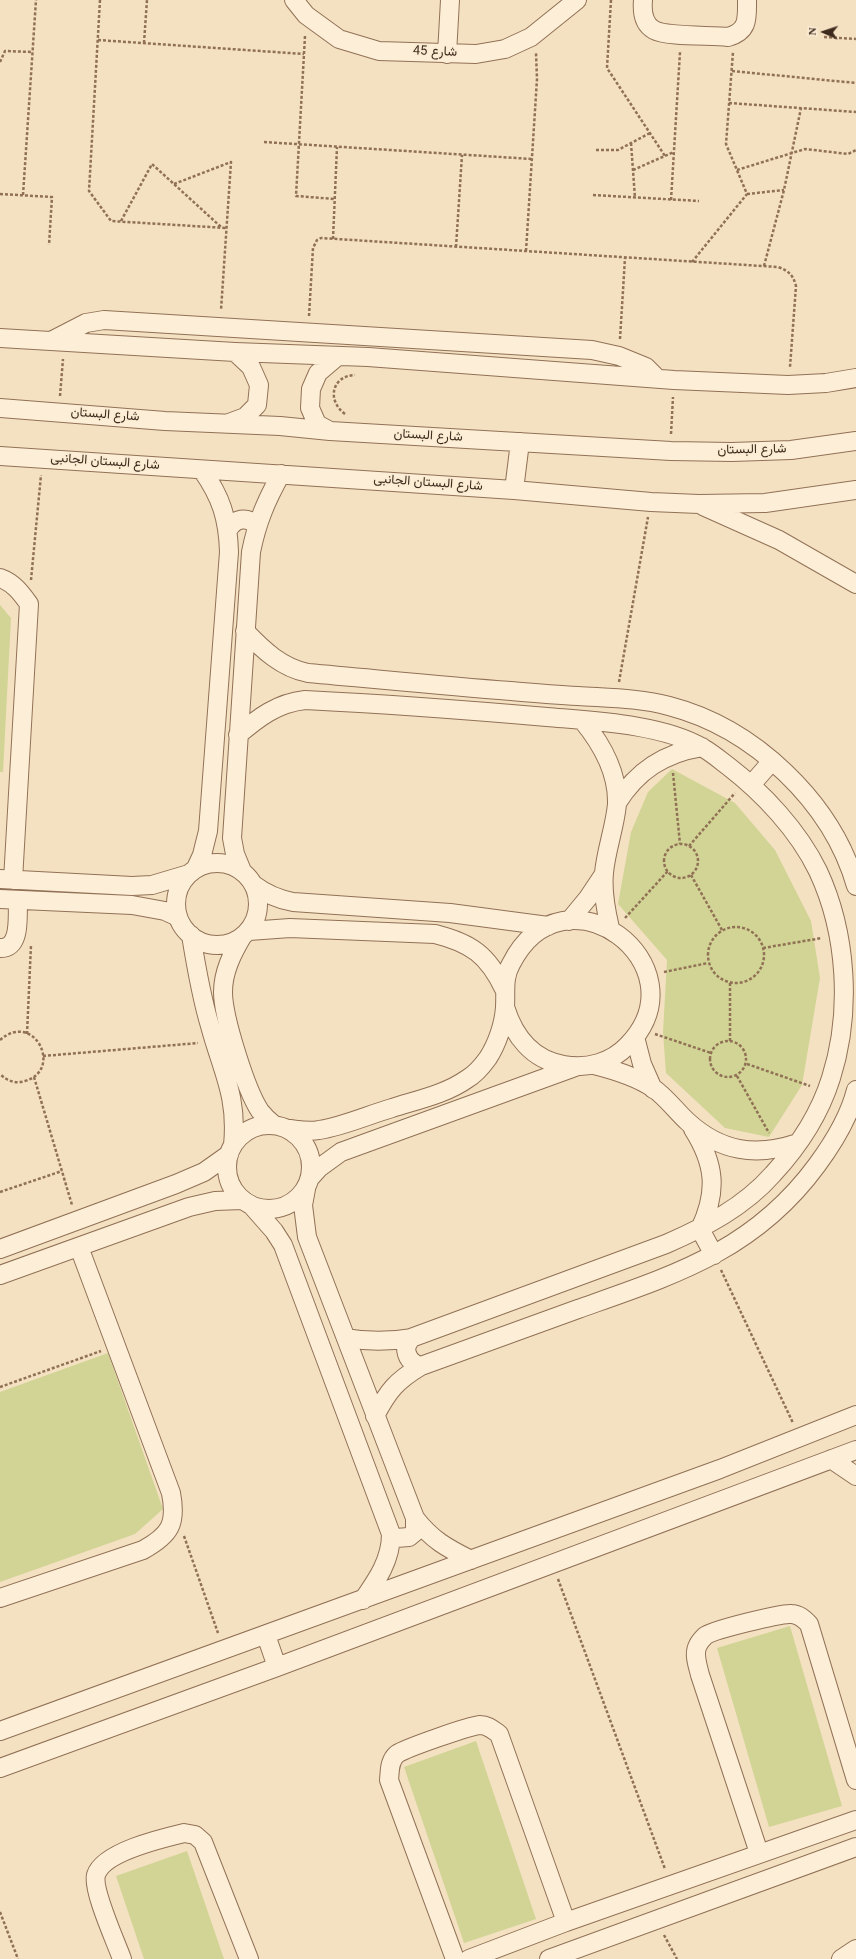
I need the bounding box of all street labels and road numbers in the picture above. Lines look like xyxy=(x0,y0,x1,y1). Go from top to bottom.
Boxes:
street label: شارع 45 xyxy=(413,44,457,62)
street label: شارع البستان xyxy=(70,406,140,426)
street label: شارع البستان xyxy=(393,427,463,447)
street label: شارع البستان xyxy=(717,443,787,459)
street label: شارع البستان الجانبى xyxy=(50,451,160,475)
street label: شارع البستان الجانبى xyxy=(373,472,483,496)

